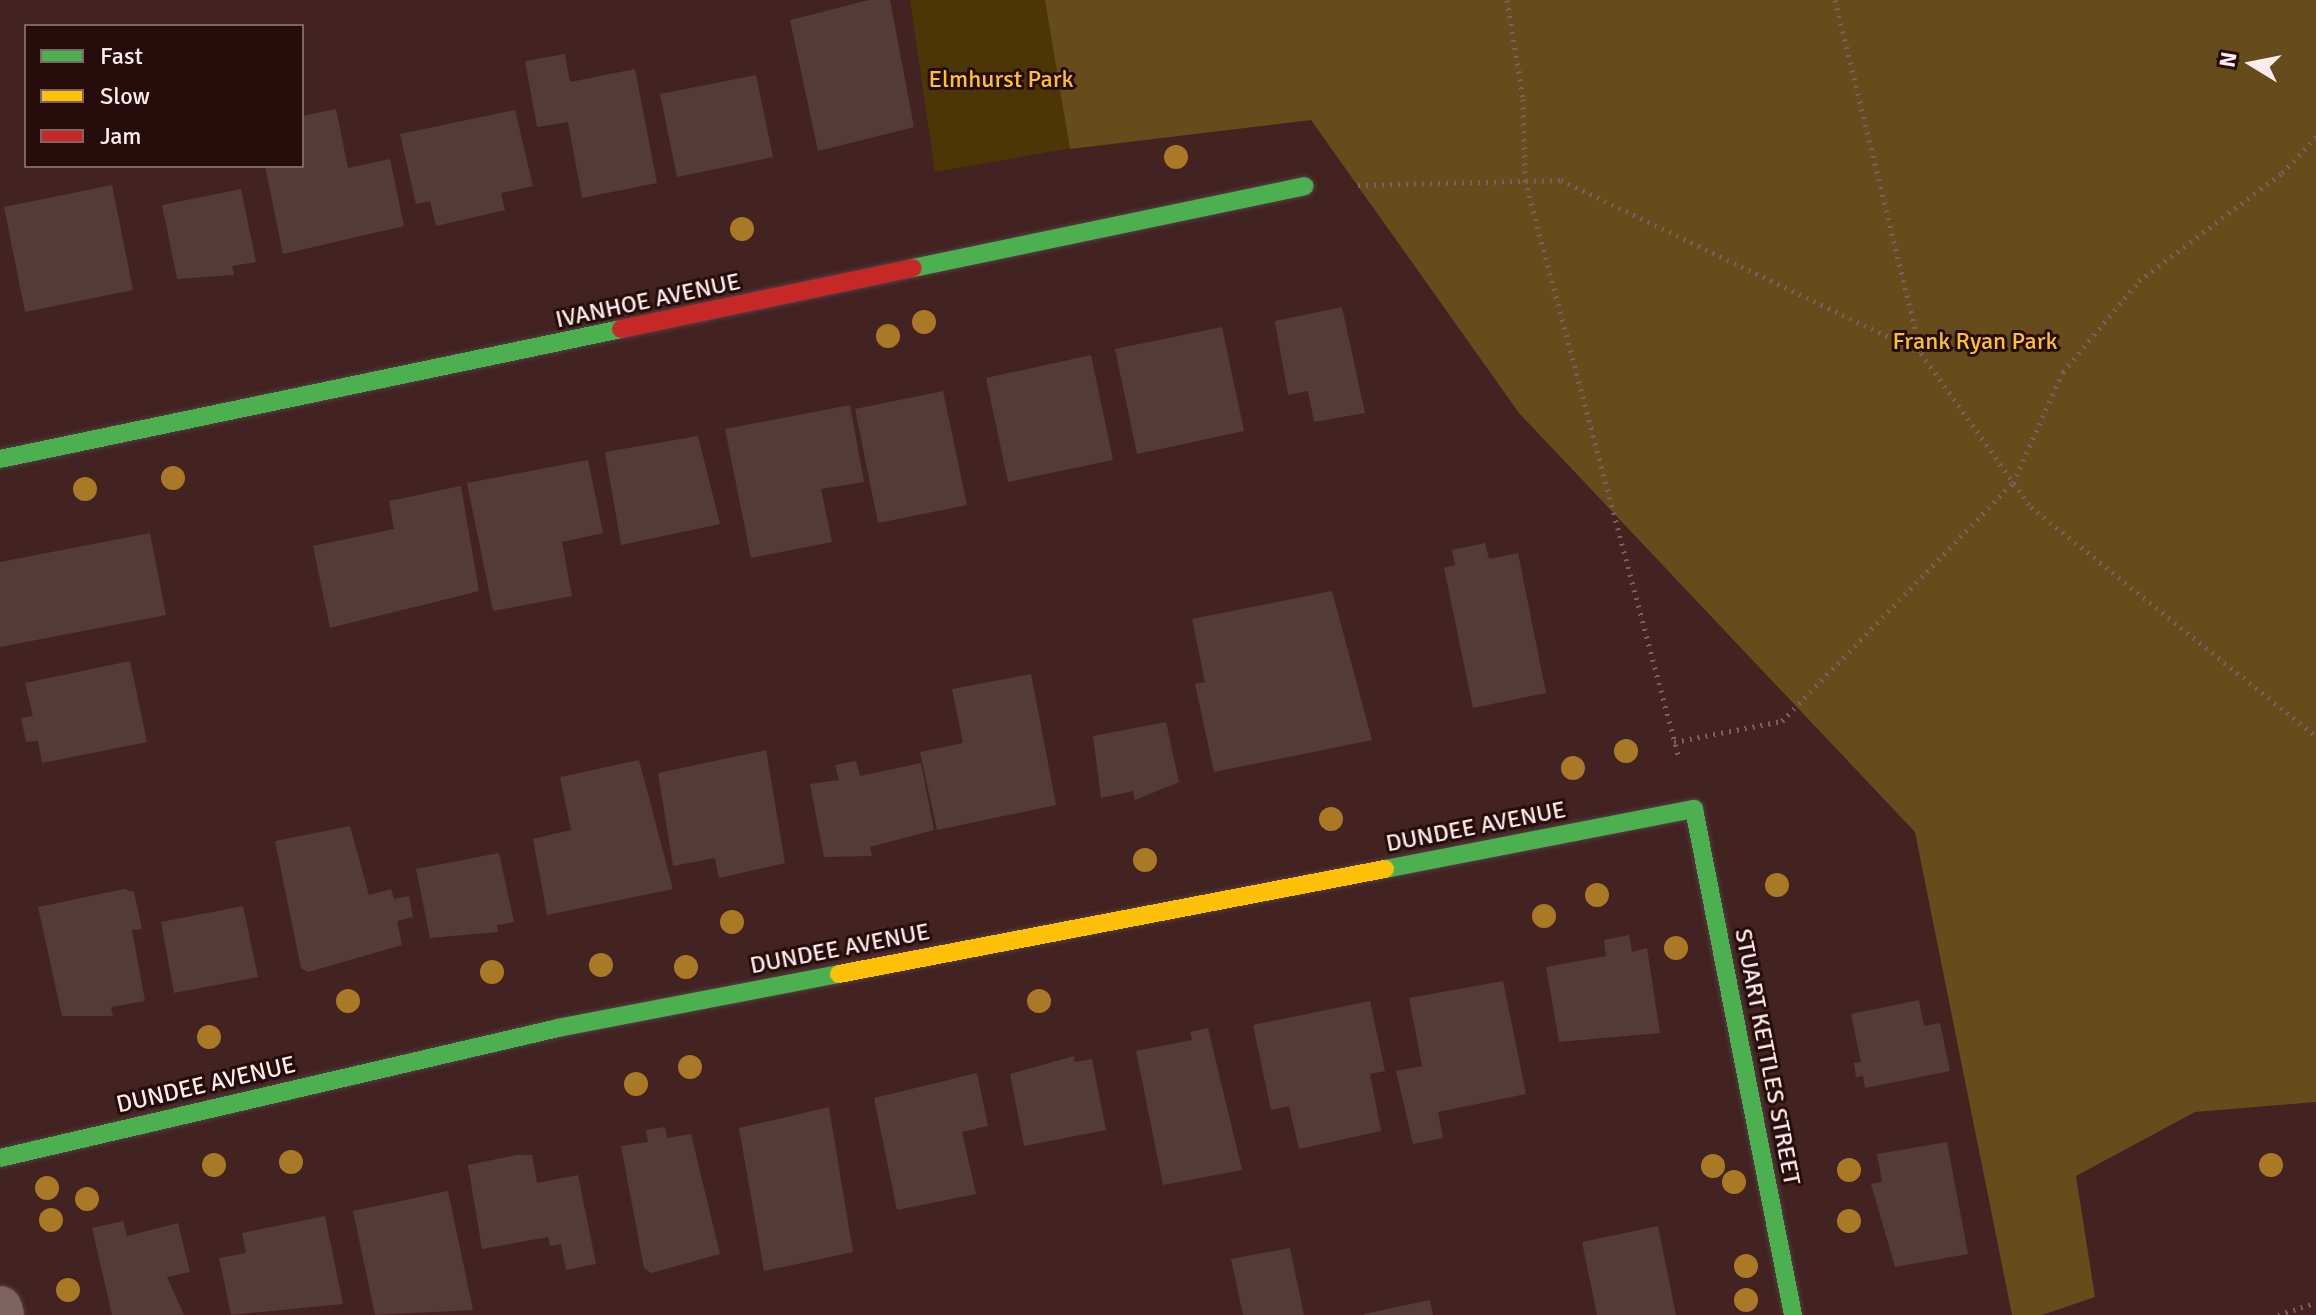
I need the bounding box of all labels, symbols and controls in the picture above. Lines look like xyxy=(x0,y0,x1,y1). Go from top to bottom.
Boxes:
legend xyxy=(24,24,304,168)
north arrow xyxy=(2212,24,2292,104)
text: Fast xyxy=(100,41,143,71)
text: N xyxy=(2213,50,2242,70)
park label: Elmhurst Park xyxy=(928,66,1074,94)
text: Slow xyxy=(100,81,150,111)
text: Jam xyxy=(100,121,141,151)
street label: IVANHOE AVENUE xyxy=(553,267,743,335)
park label: Frank Ryan Park xyxy=(1892,328,2058,356)
street label: DUNDEE AVENUE xyxy=(1384,795,1568,859)
street label: DUNDEE AVENUE xyxy=(748,917,932,981)
street label: STUART KETTLES STREET xyxy=(1728,926,1806,1188)
street label: DUNDEE AVENUE xyxy=(114,1050,298,1120)

